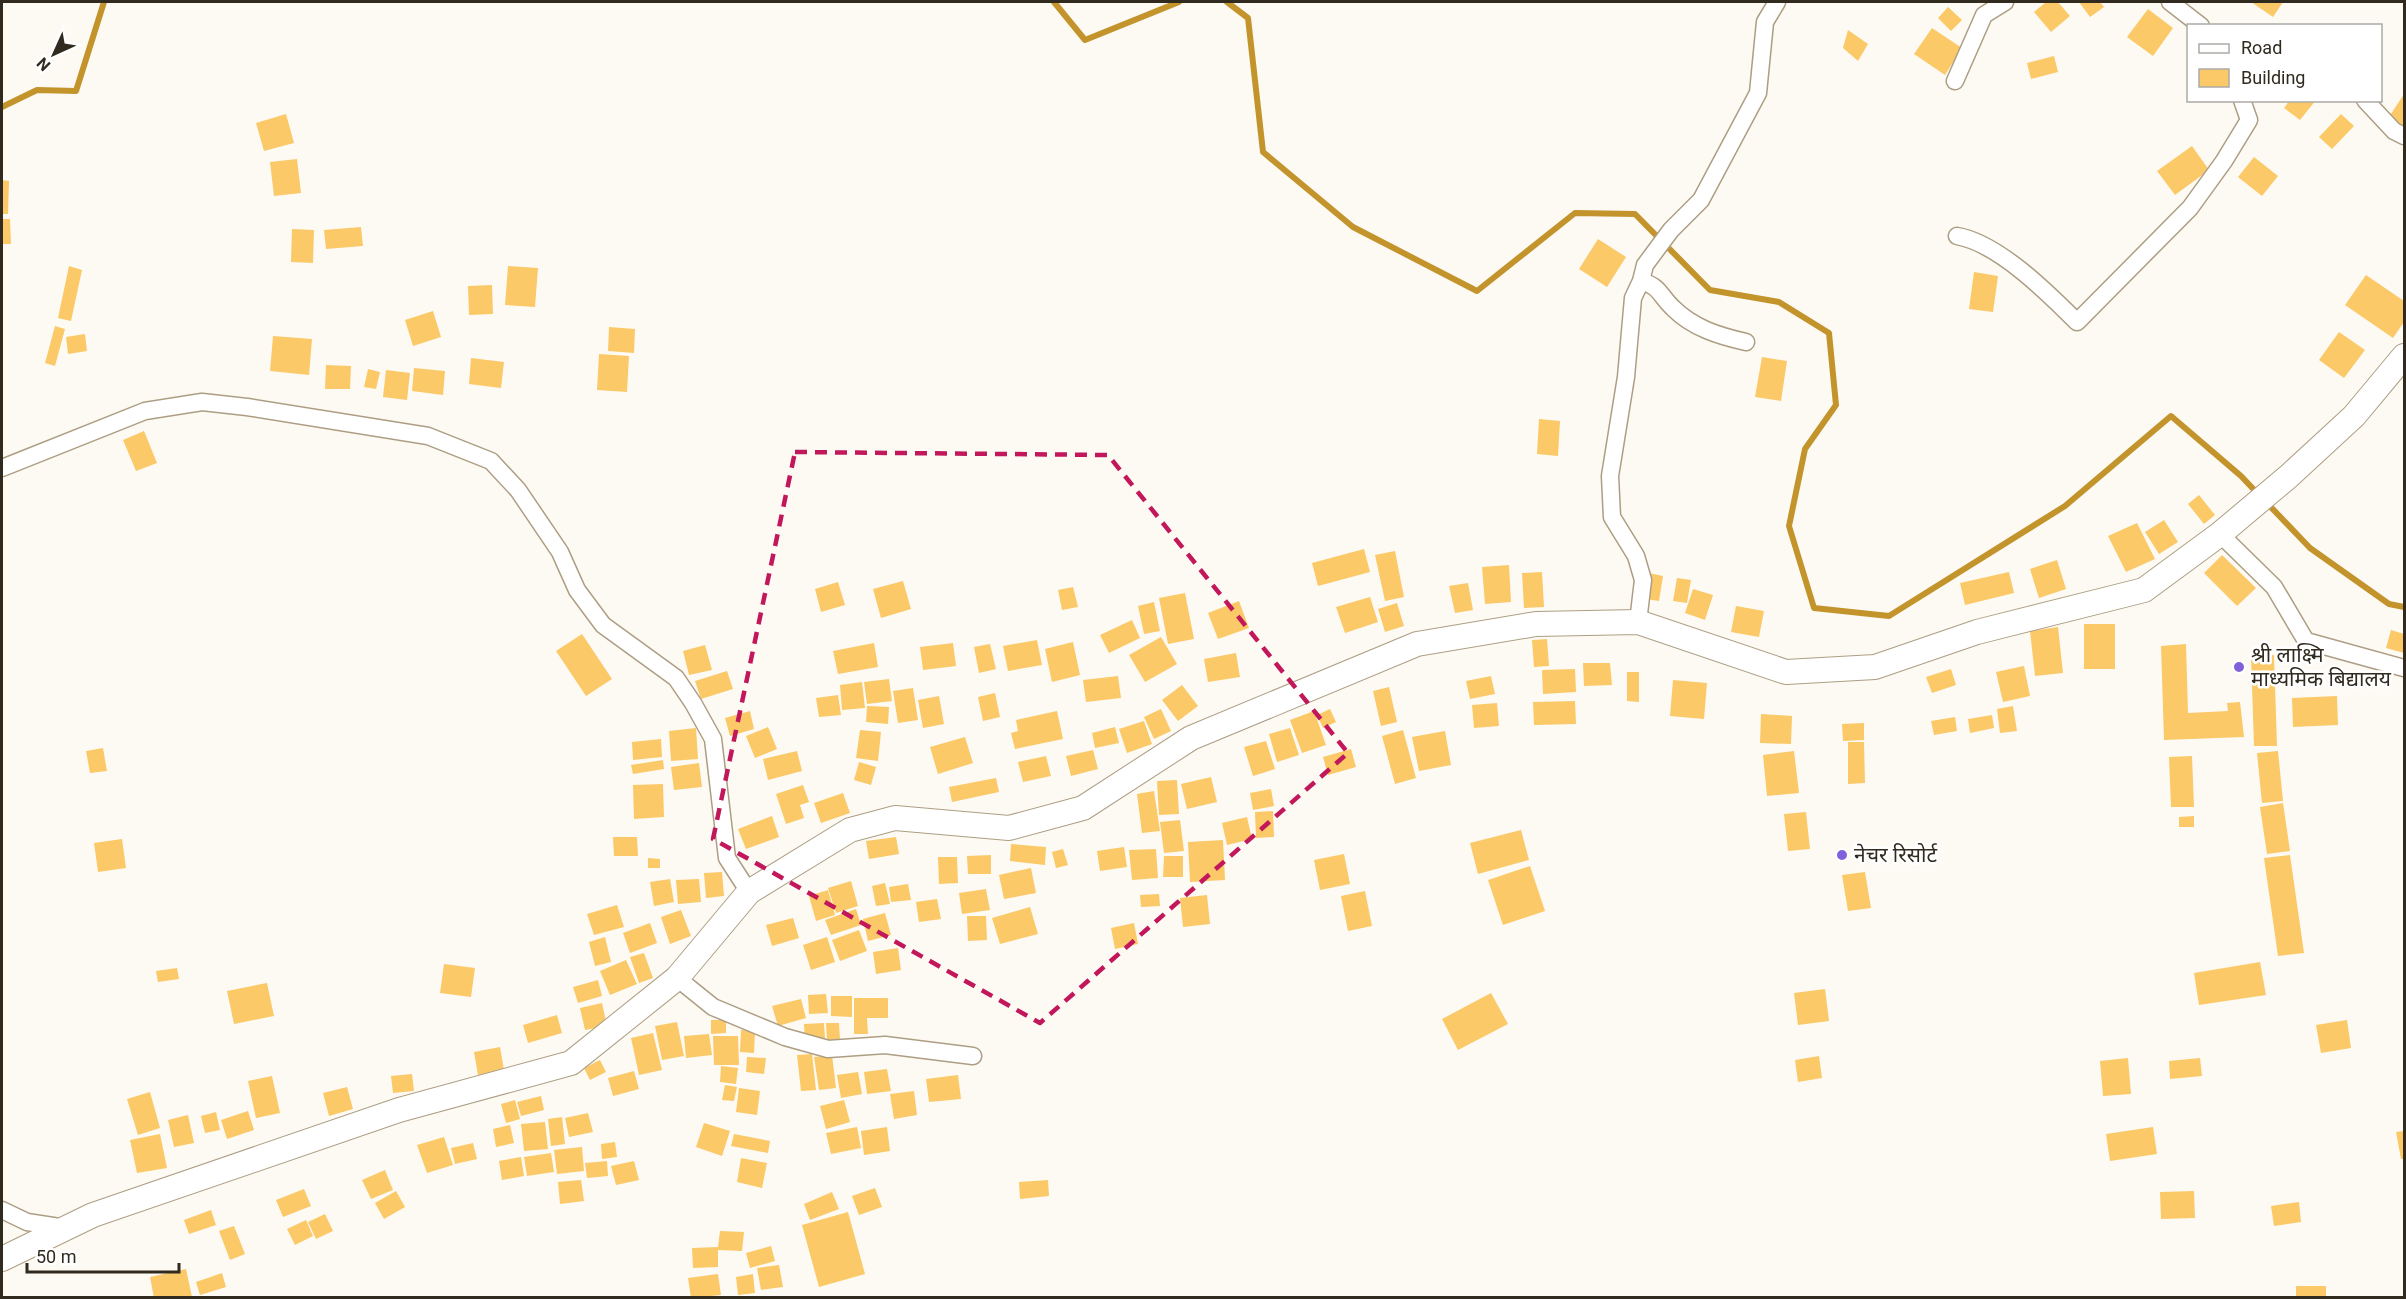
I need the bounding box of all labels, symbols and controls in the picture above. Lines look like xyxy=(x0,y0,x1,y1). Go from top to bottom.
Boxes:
north arrow xyxy=(24,24,84,84)
legend xyxy=(2187,24,2382,102)
text: Road xyxy=(2241,37,2282,58)
text: N xyxy=(33,54,54,75)
text: Building xyxy=(2241,67,2305,88)
place label: श्री लाक्ष्मि माध्यमिक बिद्यालय xyxy=(2251,643,2392,691)
marker: श्री लाक्ष्मि माध्यमिक बिद्यालय xyxy=(2232,660,2246,674)
place label: नेचर रिसोर्ट xyxy=(1854,843,1938,867)
marker: नेचर रिसोर्ट xyxy=(1835,848,1849,862)
scale bar xyxy=(27,1236,178,1274)
text: 50 m xyxy=(36,1246,76,1267)

